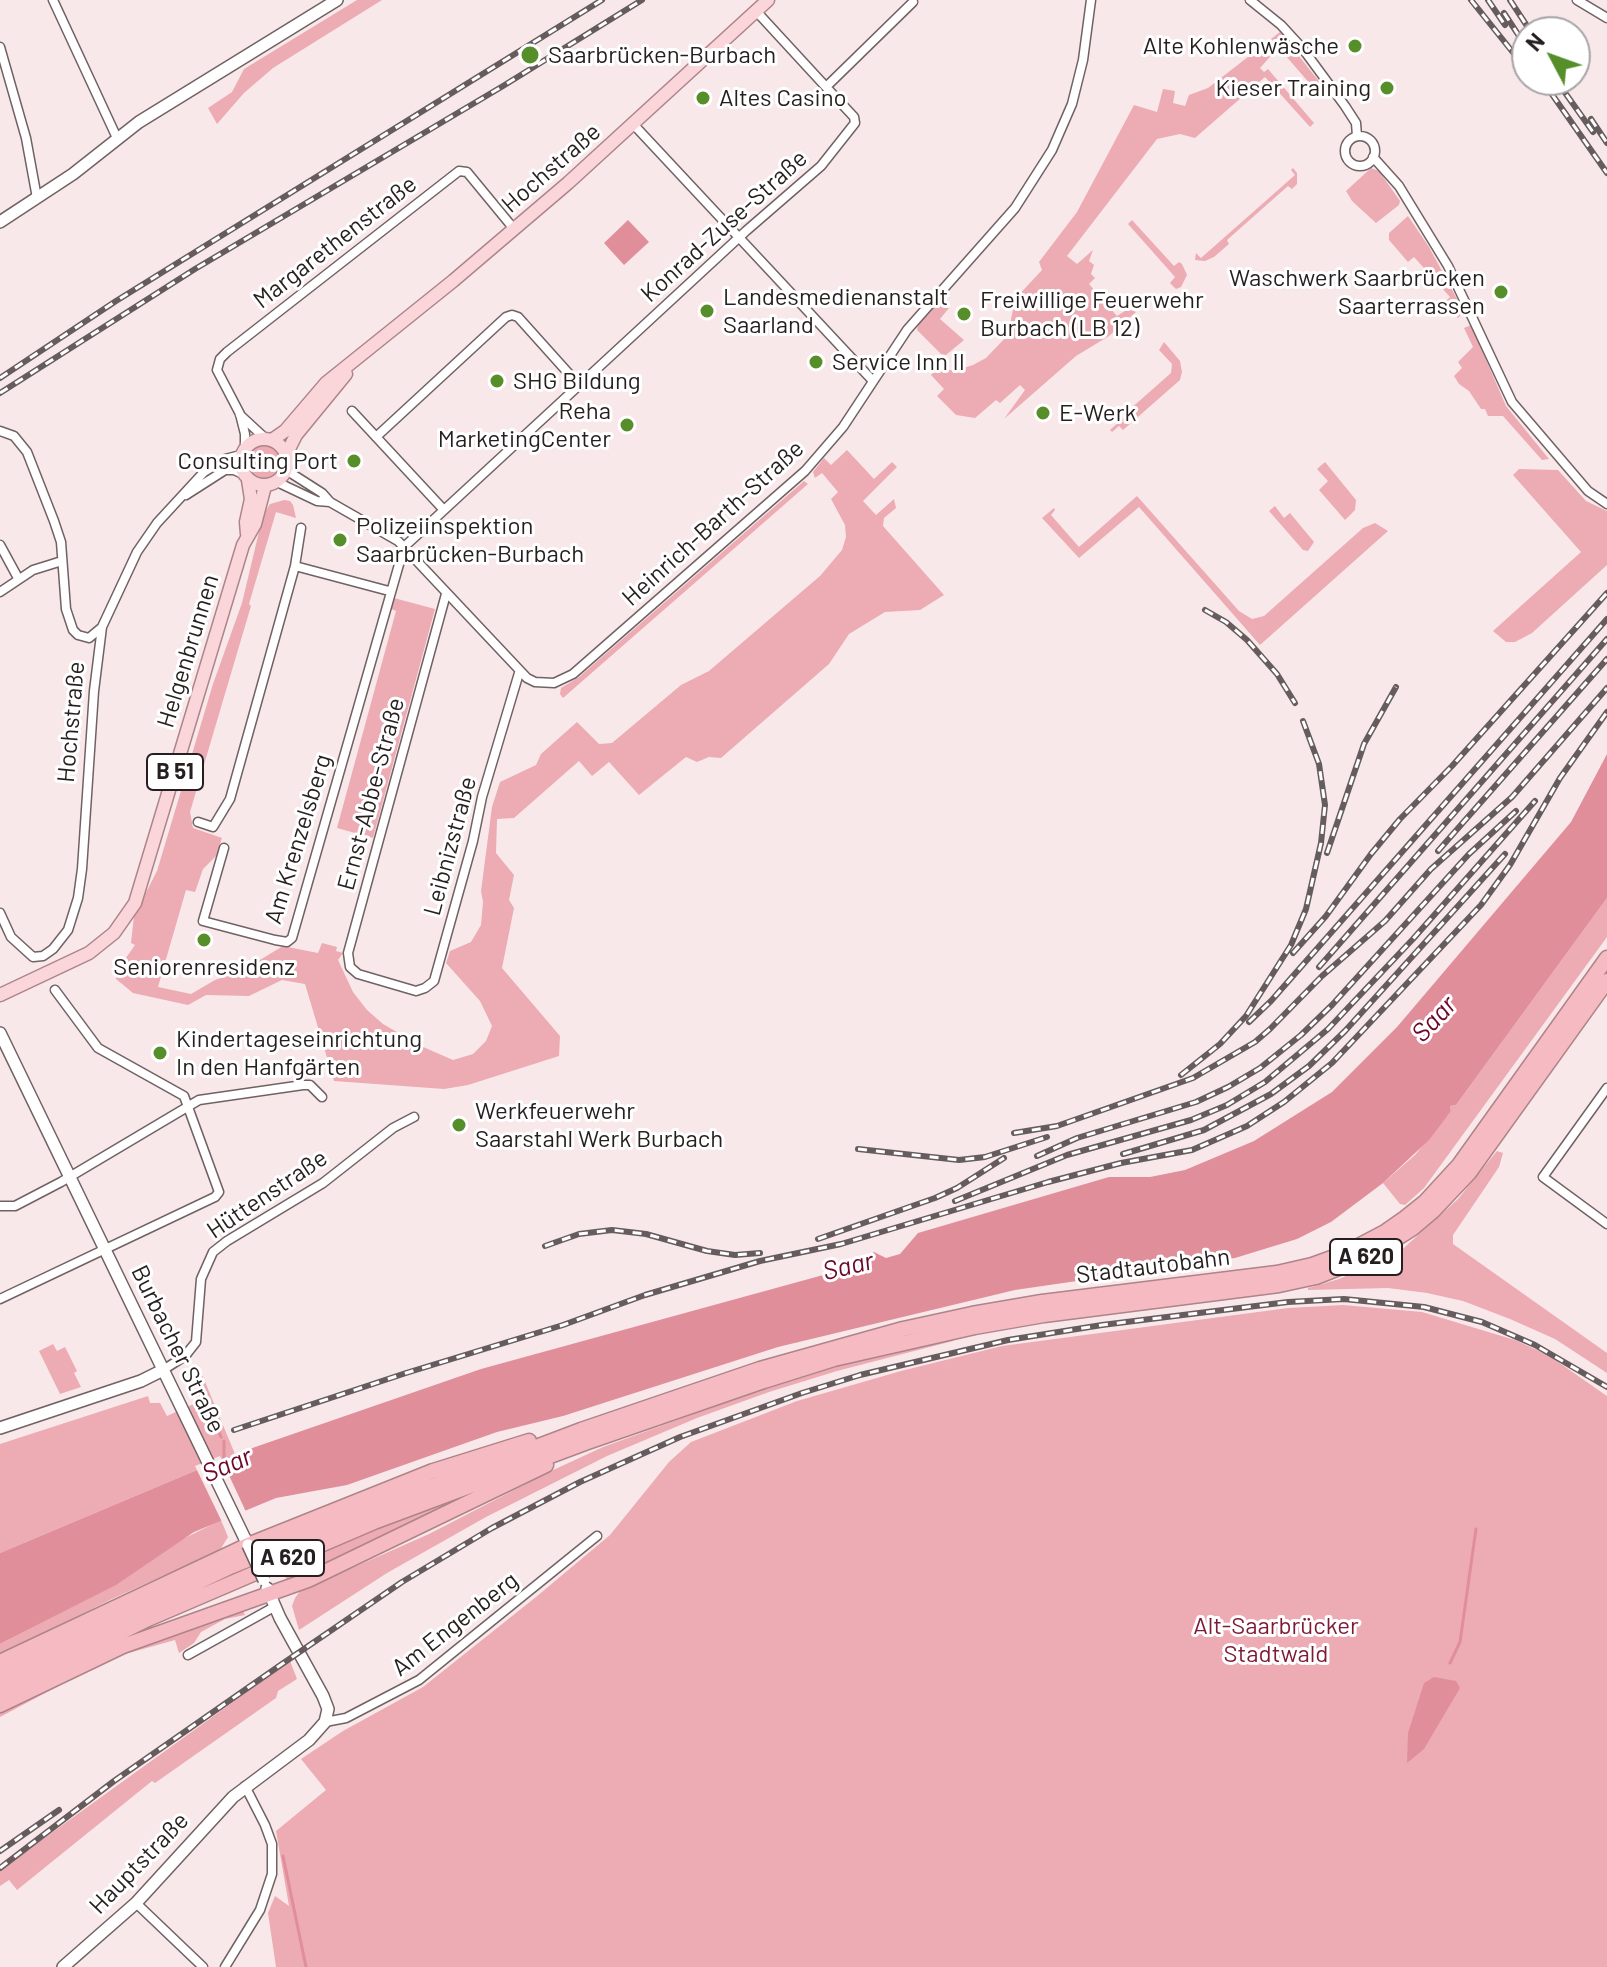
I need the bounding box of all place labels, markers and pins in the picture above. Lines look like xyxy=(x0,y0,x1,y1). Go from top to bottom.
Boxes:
place label: Alte Kohlenwäsche xyxy=(1143,32,1339,60)
marker: Alte Kohlenwäsche xyxy=(1346,37,1364,55)
place label: Saarbrücken-Burbach xyxy=(548,41,776,69)
marker: Saarbrücken-Burbach xyxy=(519,44,541,66)
place label: Kieser Training xyxy=(1215,74,1371,102)
marker: Kieser Training xyxy=(1378,79,1396,97)
place label: Altes Casino xyxy=(719,84,847,112)
marker: Altes Casino xyxy=(694,89,712,107)
place label: Waschwerk Saarbrücken Saarterrassen xyxy=(1229,264,1485,320)
place label: Landesmedienanstalt Saarland xyxy=(723,283,948,339)
marker: Waschwerk Saarbrücken Saarterrassen xyxy=(1492,283,1510,301)
place label: Freiwillige Feuerwehr Burbach (LB 12) xyxy=(980,286,1204,342)
marker: Landesmedienanstalt Saarland xyxy=(698,302,716,320)
marker: Freiwillige Feuerwehr Burbach (LB 12) xyxy=(955,305,973,323)
place label: Service Inn II xyxy=(832,348,965,376)
marker: Service Inn II xyxy=(807,353,825,371)
place label: SHG Bildung xyxy=(513,367,641,395)
marker: SHG Bildung xyxy=(488,372,506,390)
place label: Reha MarketingCenter xyxy=(438,397,611,453)
place label: E-Werk xyxy=(1059,399,1136,427)
marker: E-Werk xyxy=(1034,404,1052,422)
marker: Reha MarketingCenter xyxy=(618,416,636,434)
place label: Consulting Port xyxy=(177,447,338,475)
marker: Consulting Port xyxy=(345,452,363,470)
place label: Polizeiinspektion Saarbrücken-Burbach xyxy=(356,512,584,568)
marker: Polizeiinspektion Saarbrücken-Burbach xyxy=(331,531,349,549)
marker: Seniorenresidenz xyxy=(195,931,213,949)
place label: Seniorenresidenz xyxy=(113,953,295,981)
place label: Kindertageseinrichtung In den Hanfgärten xyxy=(176,1025,422,1081)
marker: Kindertageseinrichtung In den Hanfgärten xyxy=(151,1044,169,1062)
place label: Werkfeuerwehr Saarstahl Werk Burbach xyxy=(475,1097,723,1153)
marker: Werkfeuerwehr Saarstahl Werk Burbach xyxy=(450,1116,468,1134)

